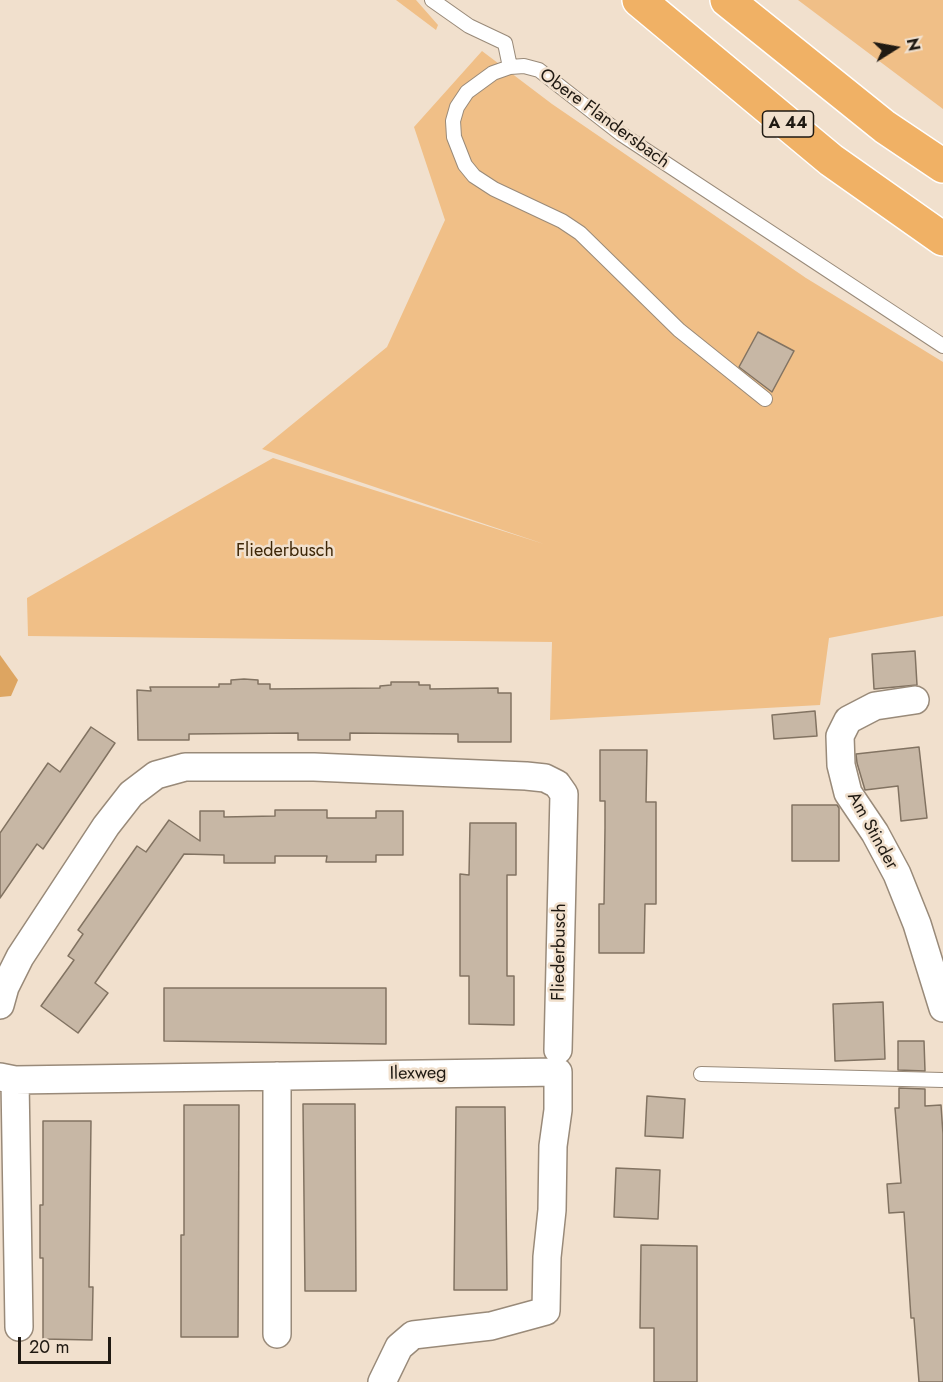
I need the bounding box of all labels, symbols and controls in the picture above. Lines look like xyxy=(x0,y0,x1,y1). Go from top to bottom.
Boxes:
north arrow xyxy=(865,18,925,78)
text: N xyxy=(901,36,926,53)
street label: Obere Flandersbach xyxy=(535,65,673,173)
road number: A 44 xyxy=(762,111,814,137)
park label: Fliederbusch xyxy=(236,541,334,563)
street label: Am Stinder xyxy=(842,788,902,874)
street label: Fliederbusch xyxy=(548,903,572,1001)
street label: Ilexweg xyxy=(389,1063,447,1085)
scale bar xyxy=(21,1325,114,1363)
text: 20 m xyxy=(29,1334,69,1360)

